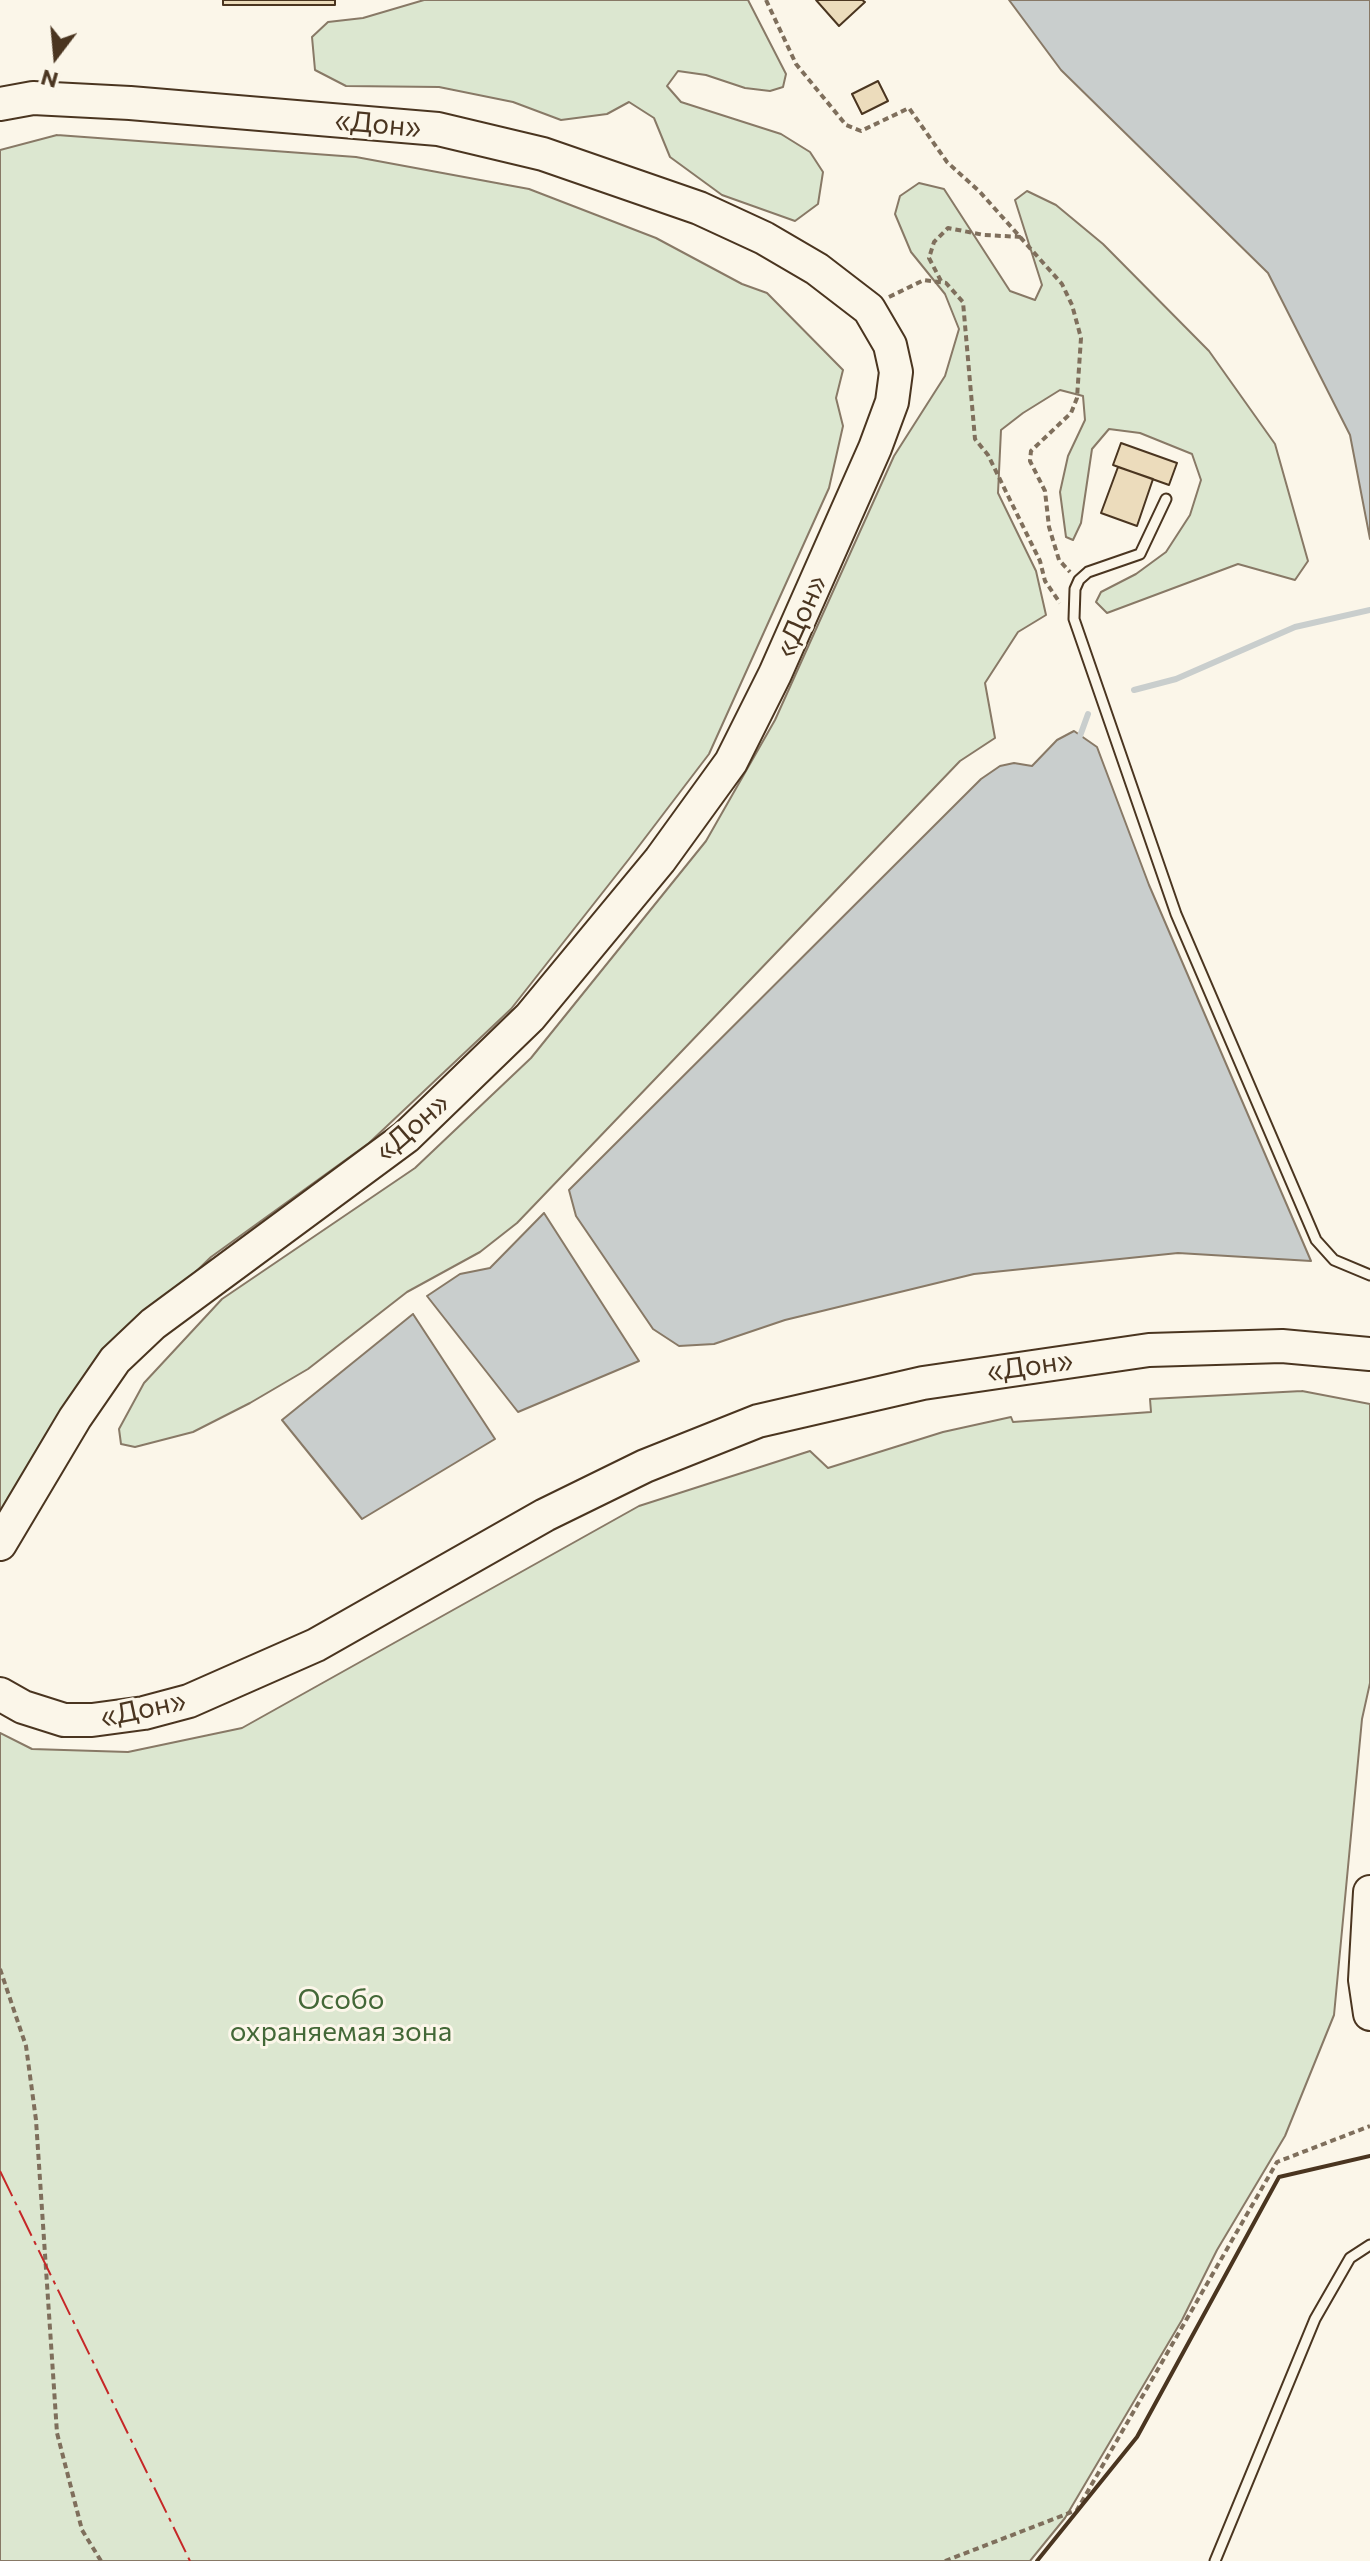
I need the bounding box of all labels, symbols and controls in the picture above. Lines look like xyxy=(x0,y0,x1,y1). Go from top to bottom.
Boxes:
north arrow xyxy=(16,16,96,96)
text: N xyxy=(38,64,61,95)
street label: «Дон» xyxy=(333,103,423,145)
street label: «Дон» xyxy=(768,570,834,662)
street label: «Дон» xyxy=(368,1086,456,1168)
street label: «Дон» xyxy=(985,1343,1075,1389)
street label: «Дон» xyxy=(97,1684,189,1734)
park label: Особо охраняемая зона xyxy=(230,1983,452,2049)

